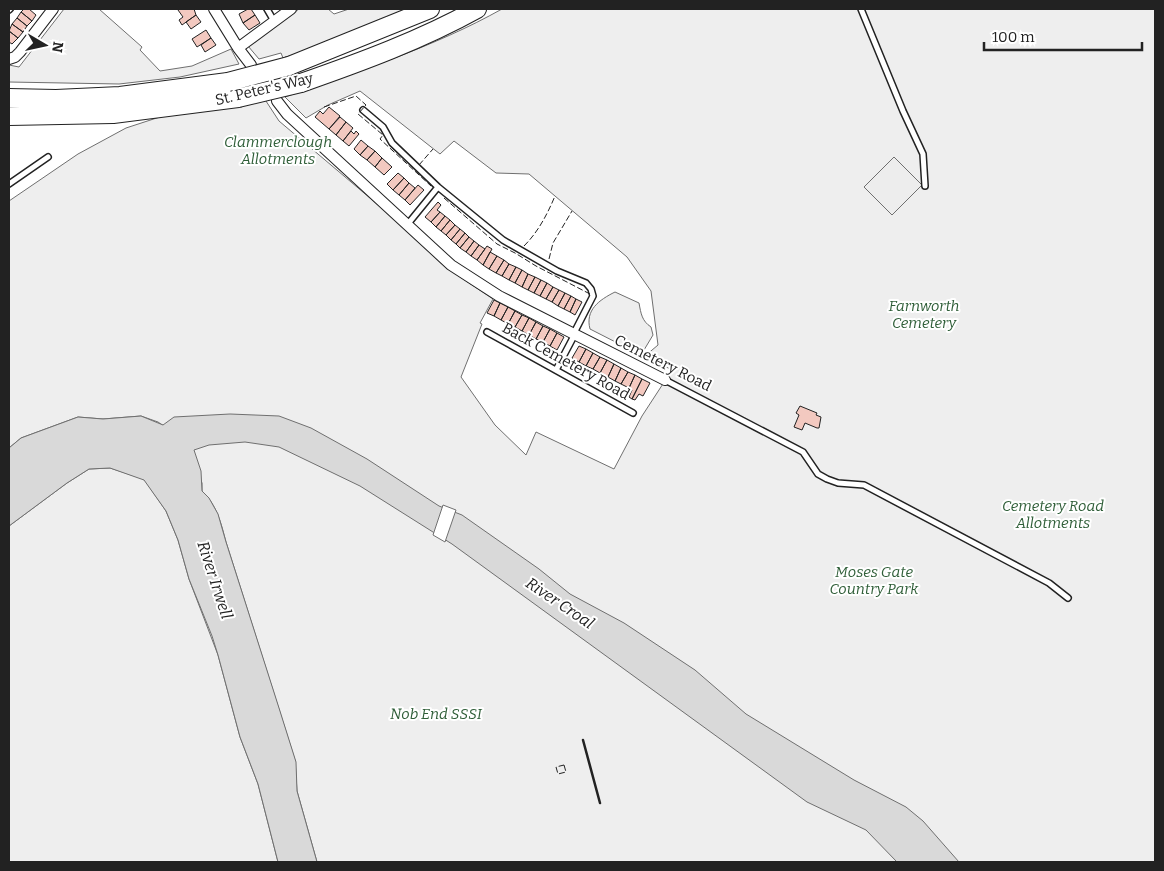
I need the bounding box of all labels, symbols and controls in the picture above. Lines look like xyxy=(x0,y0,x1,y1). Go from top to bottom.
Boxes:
north arrow xyxy=(20,20,70,70)
scale bar xyxy=(984,20,1142,52)
text: 100 m xyxy=(992,28,1035,46)
text: N xyxy=(48,40,67,54)
street label: St. Peter's Way xyxy=(213,69,315,109)
park label: Clammerclough Allotments xyxy=(224,133,332,168)
park label: Farnworth Cemetery xyxy=(889,297,960,332)
street label: Back Cemetery Road xyxy=(499,318,633,404)
street label: Cemetery Road xyxy=(611,331,715,395)
park label: Cemetery Road Allotments xyxy=(1002,497,1104,532)
water label: River Irwell xyxy=(193,539,237,621)
park label: Moses Gate Country Park xyxy=(830,563,919,598)
water label: River Croal xyxy=(522,573,598,633)
park label: Nob End SSSI xyxy=(390,705,483,723)

